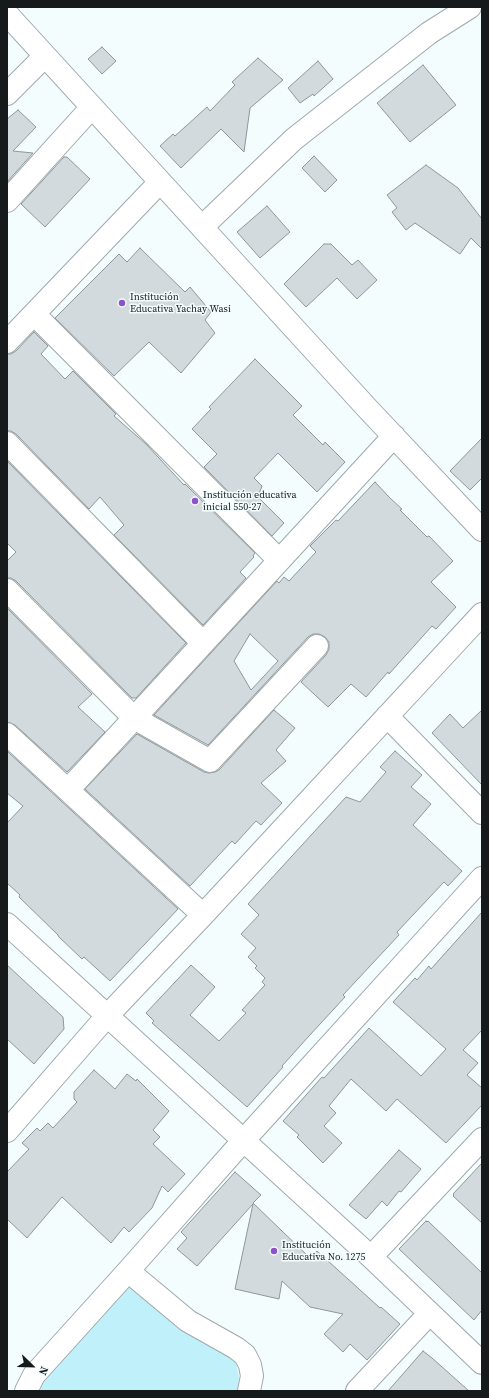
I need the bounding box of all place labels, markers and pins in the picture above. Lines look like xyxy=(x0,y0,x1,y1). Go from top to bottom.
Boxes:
place label: Institución Educativa Yachay Wasi xyxy=(130,291,231,314)
marker: Institución Educativa Yachay Wasi xyxy=(117,298,127,308)
place label: Institución educativa inicial 550-27 xyxy=(203,489,296,512)
marker: Institución educativa inicial 550-27 xyxy=(190,496,200,506)
place label: Institución Educativa No. 1275 xyxy=(282,1239,366,1262)
marker: Institución Educativa No. 1275 xyxy=(269,1246,279,1256)

